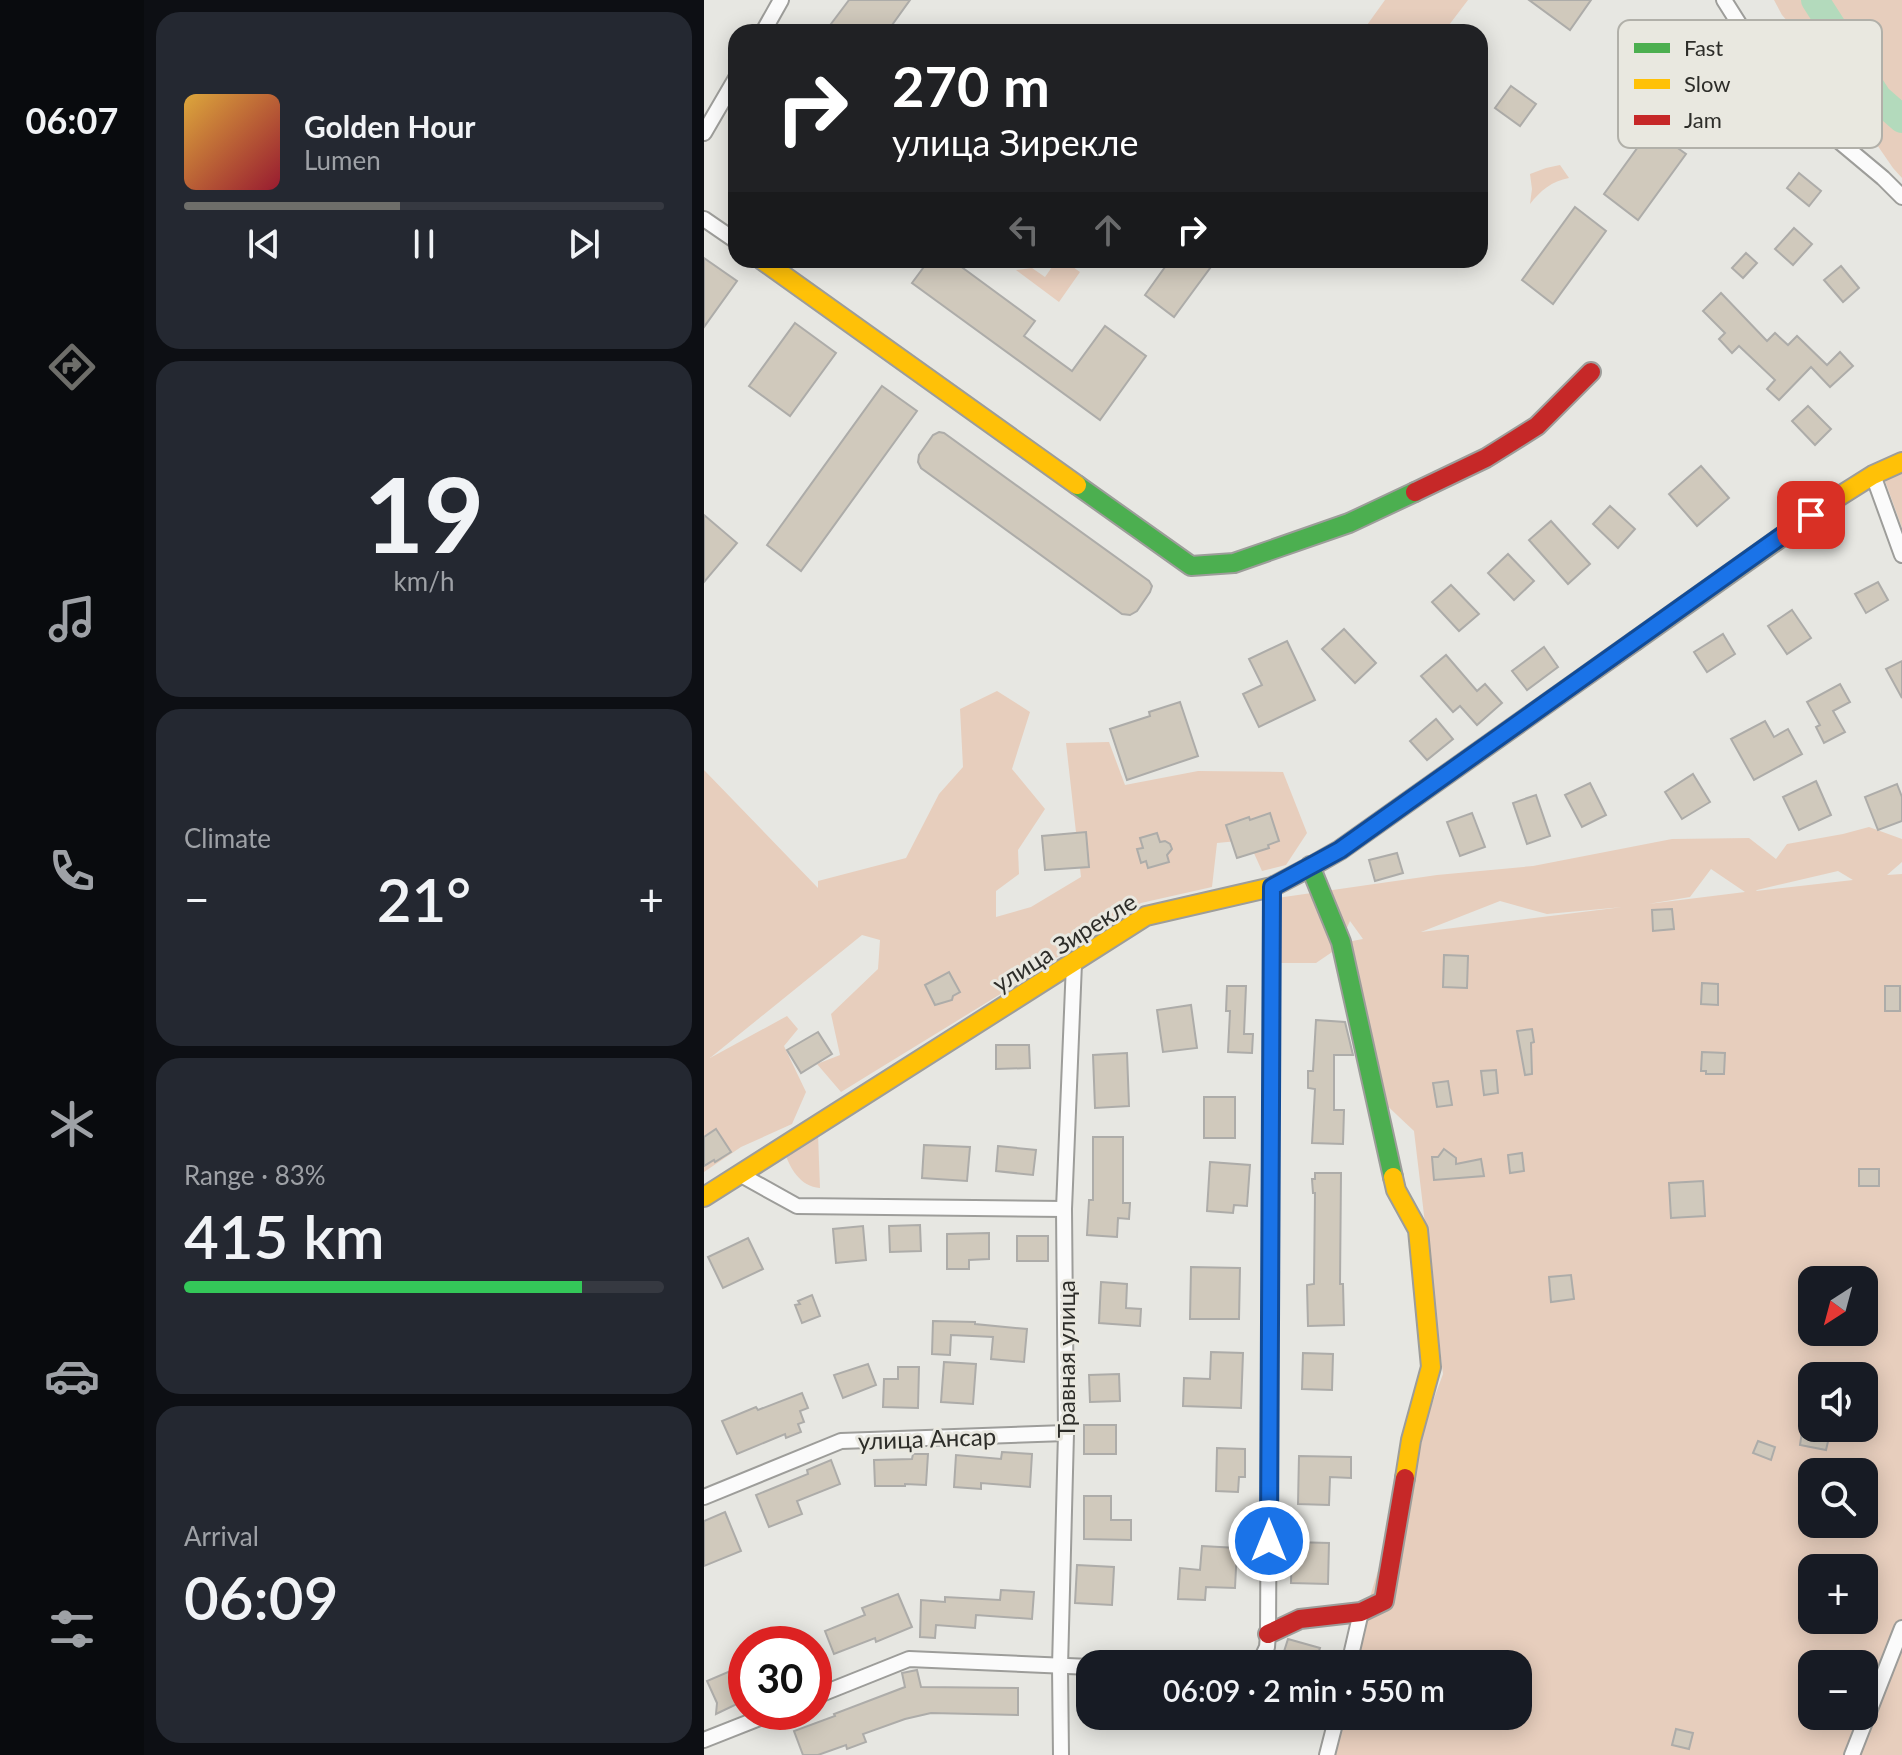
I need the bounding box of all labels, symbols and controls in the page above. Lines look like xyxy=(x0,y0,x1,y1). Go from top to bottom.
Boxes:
legend xyxy=(1618,20,1882,148)
text: Fast xyxy=(1684,34,1723,61)
text: 270 m xyxy=(892,52,1050,119)
icon: right xyxy=(760,56,864,160)
text: Slow xyxy=(1684,70,1731,97)
text: 06:07 xyxy=(26,98,118,142)
text: Jam xyxy=(1684,106,1722,133)
text: Golden Hour xyxy=(304,108,476,144)
text: улица Зирекле xyxy=(892,120,1138,164)
text: Lumen xyxy=(304,144,381,176)
icon: left xyxy=(1002,208,1046,252)
icon: ahead xyxy=(1086,208,1130,252)
icon: right xyxy=(1170,208,1214,252)
icon: previous xyxy=(242,222,286,266)
icon: pause xyxy=(402,222,446,266)
icon: next xyxy=(562,222,606,266)
icon: directions xyxy=(44,339,100,395)
text: 19 xyxy=(364,450,484,575)
pin xyxy=(1777,481,1845,549)
icon: arrive xyxy=(1789,493,1833,537)
text: km/h xyxy=(394,565,454,597)
icon: music xyxy=(44,591,100,647)
text: Climate xyxy=(184,822,271,854)
icon: phone xyxy=(44,843,100,899)
text: 21° xyxy=(377,863,471,935)
text: − xyxy=(184,873,210,925)
text: + xyxy=(638,873,664,925)
street label: улица Зирекле xyxy=(987,886,1141,998)
icon: climate xyxy=(44,1096,100,1152)
text: Range · 83% xyxy=(184,1159,326,1191)
text: 415 km xyxy=(184,1200,385,1272)
north arrow xyxy=(1798,1266,1878,1346)
map controls xyxy=(1798,1266,1878,1730)
street label: Травная улица xyxy=(1051,1280,1080,1438)
icon: car xyxy=(44,1348,100,1404)
button: sound xyxy=(1798,1362,1878,1442)
street label: улица Ансар xyxy=(857,1421,997,1455)
button: search xyxy=(1798,1458,1878,1538)
position arrow xyxy=(1227,1499,1311,1583)
text: Arrival xyxy=(184,1520,259,1552)
button: + xyxy=(1798,1554,1878,1634)
text: 06:09 xyxy=(184,1561,338,1633)
icon: filters xyxy=(44,1601,100,1657)
speed limit sign: 30 xyxy=(728,1626,832,1730)
button: − xyxy=(1798,1650,1878,1730)
text: 06:09 · 2 min · 550 m xyxy=(1163,1672,1445,1708)

